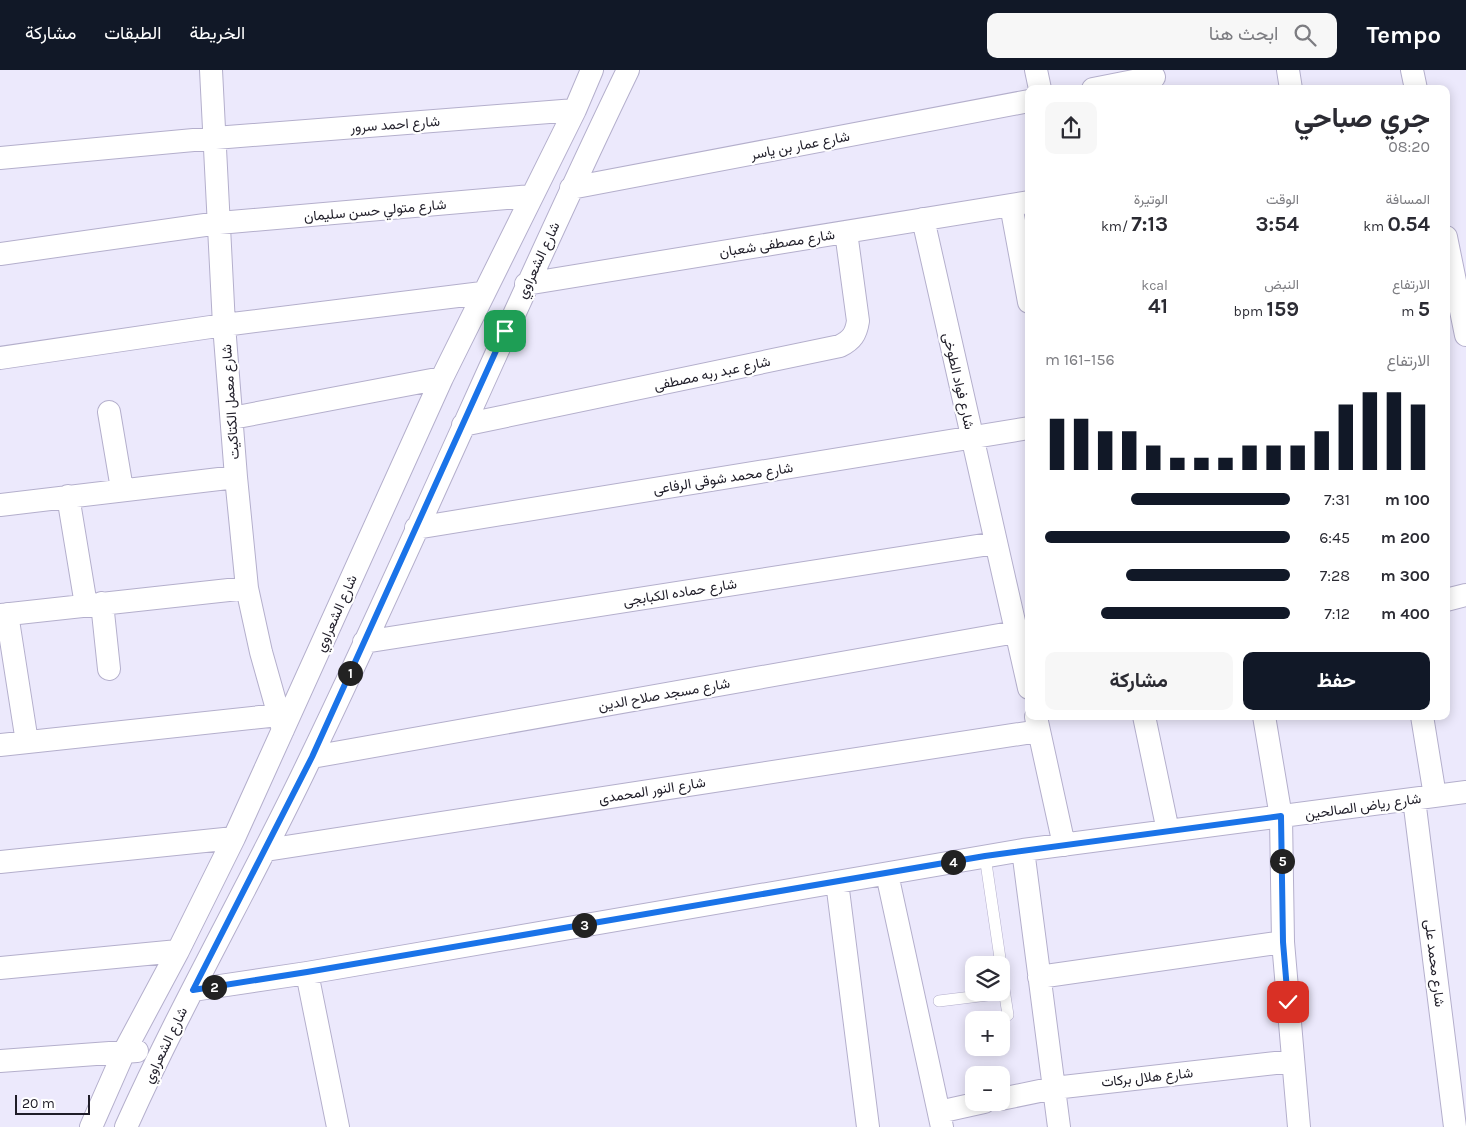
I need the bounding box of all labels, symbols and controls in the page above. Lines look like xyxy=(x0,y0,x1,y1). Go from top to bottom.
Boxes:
search box xyxy=(987,13,1337,58)
icon: search xyxy=(1291,21,1319,49)
text: Tempo xyxy=(1367,21,1441,49)
text: مشاركة xyxy=(25,22,76,44)
text: الطبقات xyxy=(104,22,161,44)
text: الخريطة xyxy=(189,22,245,44)
text: ابحث هنا xyxy=(1209,23,1279,45)
text: جري صباحي xyxy=(1294,101,1430,134)
button: share xyxy=(1045,102,1097,154)
street label: شارع احمد سرور xyxy=(348,113,441,138)
street label: شارع عمار بن ياسر xyxy=(748,128,851,166)
text: 08:20 xyxy=(1388,137,1430,156)
text: الوتيرة xyxy=(1134,191,1168,208)
text: الوقت xyxy=(1266,191,1299,208)
text: المسافة xyxy=(1386,191,1430,208)
street label: شارع متولي حسن سليمان xyxy=(303,196,447,228)
text: 7:13 xyxy=(1131,212,1168,236)
text: 3:54 xyxy=(1256,212,1299,236)
text: 0.54 xyxy=(1387,212,1430,236)
text: /km xyxy=(1101,218,1131,235)
text: km xyxy=(1363,218,1387,235)
street label: شارع الشعراوي xyxy=(513,219,566,302)
street label: شارع مصطفى شعبان xyxy=(718,226,836,263)
text: النبض xyxy=(1264,276,1299,293)
text: الارتفاع xyxy=(1392,276,1430,293)
text: kcal xyxy=(1141,277,1168,294)
text: 41 xyxy=(1148,294,1168,318)
text: 159 xyxy=(1266,297,1299,321)
text: 5 xyxy=(1418,297,1430,321)
text: bpm xyxy=(1234,303,1266,320)
text: m xyxy=(1401,303,1418,320)
pin xyxy=(484,310,526,352)
icon: arrive xyxy=(491,317,519,345)
street label: شارع فواد الطوخى xyxy=(937,331,978,432)
street label: شارع معمل الكتاكيت xyxy=(218,344,245,460)
text: 156–161 m xyxy=(1045,350,1115,369)
text: الارتفاع xyxy=(1387,351,1430,370)
street label: شارع عبد ربه مصطفى xyxy=(652,353,772,396)
street label: شارع محمد شوقى الرفاعى xyxy=(652,459,795,500)
text: 7:31 xyxy=(1324,490,1350,509)
text: 100 m xyxy=(1385,490,1430,509)
text: 6:45 xyxy=(1319,528,1350,547)
text: 200 m xyxy=(1381,528,1430,547)
text: 7:28 xyxy=(1320,566,1350,585)
text: 300 m xyxy=(1381,566,1430,585)
street label: شارع الشعراوي xyxy=(312,572,364,656)
street label: شارع حماده الكبابجى xyxy=(622,575,738,612)
text: 7:12 xyxy=(1324,604,1350,623)
text: 400 m xyxy=(1381,604,1430,623)
button: مشاركة xyxy=(1045,652,1233,710)
button: حفظ xyxy=(1243,652,1430,710)
pin: 1 xyxy=(338,660,362,686)
text: 1 xyxy=(348,665,353,682)
street label: شارع مسجد صلاح الدين xyxy=(597,675,732,716)
street label: شارع النور المحمدى xyxy=(597,774,707,809)
street label: شارع رياض الصالحين xyxy=(1304,790,1423,825)
pin: 5 xyxy=(1270,848,1294,874)
pin: 4 xyxy=(940,850,966,874)
text: 5 xyxy=(1278,853,1287,870)
text: 4 xyxy=(949,854,958,871)
pin: 3 xyxy=(572,912,596,938)
text: 3 xyxy=(580,917,589,934)
street label: شارع محمد على xyxy=(1419,918,1448,1008)
map controls xyxy=(965,956,1010,1111)
button: layers xyxy=(965,956,1010,1001)
pin: 2 xyxy=(202,974,226,1000)
text: 2 xyxy=(210,979,219,996)
pin xyxy=(1267,981,1309,1023)
icon: check xyxy=(1274,988,1302,1016)
street label: شارع الشعراوي xyxy=(140,1004,194,1087)
button: + xyxy=(965,1011,1010,1056)
street label: شارع هلال بركات xyxy=(1100,1064,1194,1093)
button: − xyxy=(965,1066,1010,1111)
scale bar xyxy=(15,1092,90,1115)
text: 20 m xyxy=(22,1095,55,1112)

